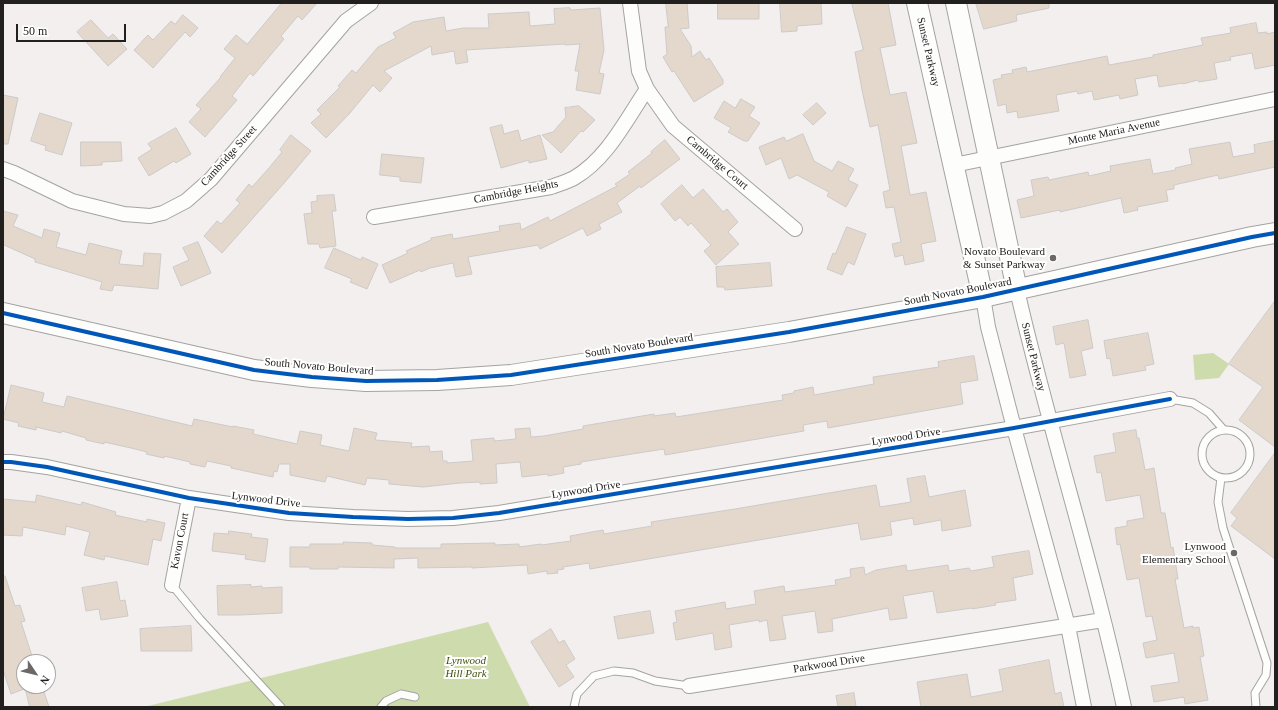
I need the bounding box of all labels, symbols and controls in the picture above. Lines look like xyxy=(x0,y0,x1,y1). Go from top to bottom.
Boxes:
scale bar xyxy=(18,16,128,42)
street label: Sunset Parkway xyxy=(914,16,942,88)
text: 50 m xyxy=(23,24,47,38)
street label: Monte Maria Avenue xyxy=(1067,116,1161,148)
street label: Cambridge Street xyxy=(198,123,260,189)
street label: Cambridge Court xyxy=(683,133,751,193)
street label: Cambridge Heights xyxy=(473,177,559,207)
place label: Novato Boulevard & Sunset Parkway xyxy=(963,245,1045,271)
marker: Novato Boulevard & Sunset Parkway xyxy=(1048,253,1058,263)
street label: South Novato Boulevard xyxy=(903,275,1013,309)
street label: Sunset Parkway xyxy=(1018,321,1048,393)
street label: South Novato Boulevard xyxy=(584,331,694,361)
street label: South Novato Boulevard xyxy=(264,356,374,378)
street label: Lynwood Drive xyxy=(871,425,941,449)
street label: Lynwood Drive xyxy=(551,478,621,502)
street label: Lynwood Drive xyxy=(231,489,301,511)
street label: Kavon Court xyxy=(168,512,192,570)
place label: Lynwood Elementary School xyxy=(1142,540,1226,566)
marker: Lynwood Elementary School xyxy=(1229,548,1239,558)
street label: Parkwood Drive xyxy=(792,652,866,676)
north arrow xyxy=(16,654,56,694)
park label: Lynwood Hill Park xyxy=(445,654,487,680)
text: N xyxy=(38,674,52,687)

